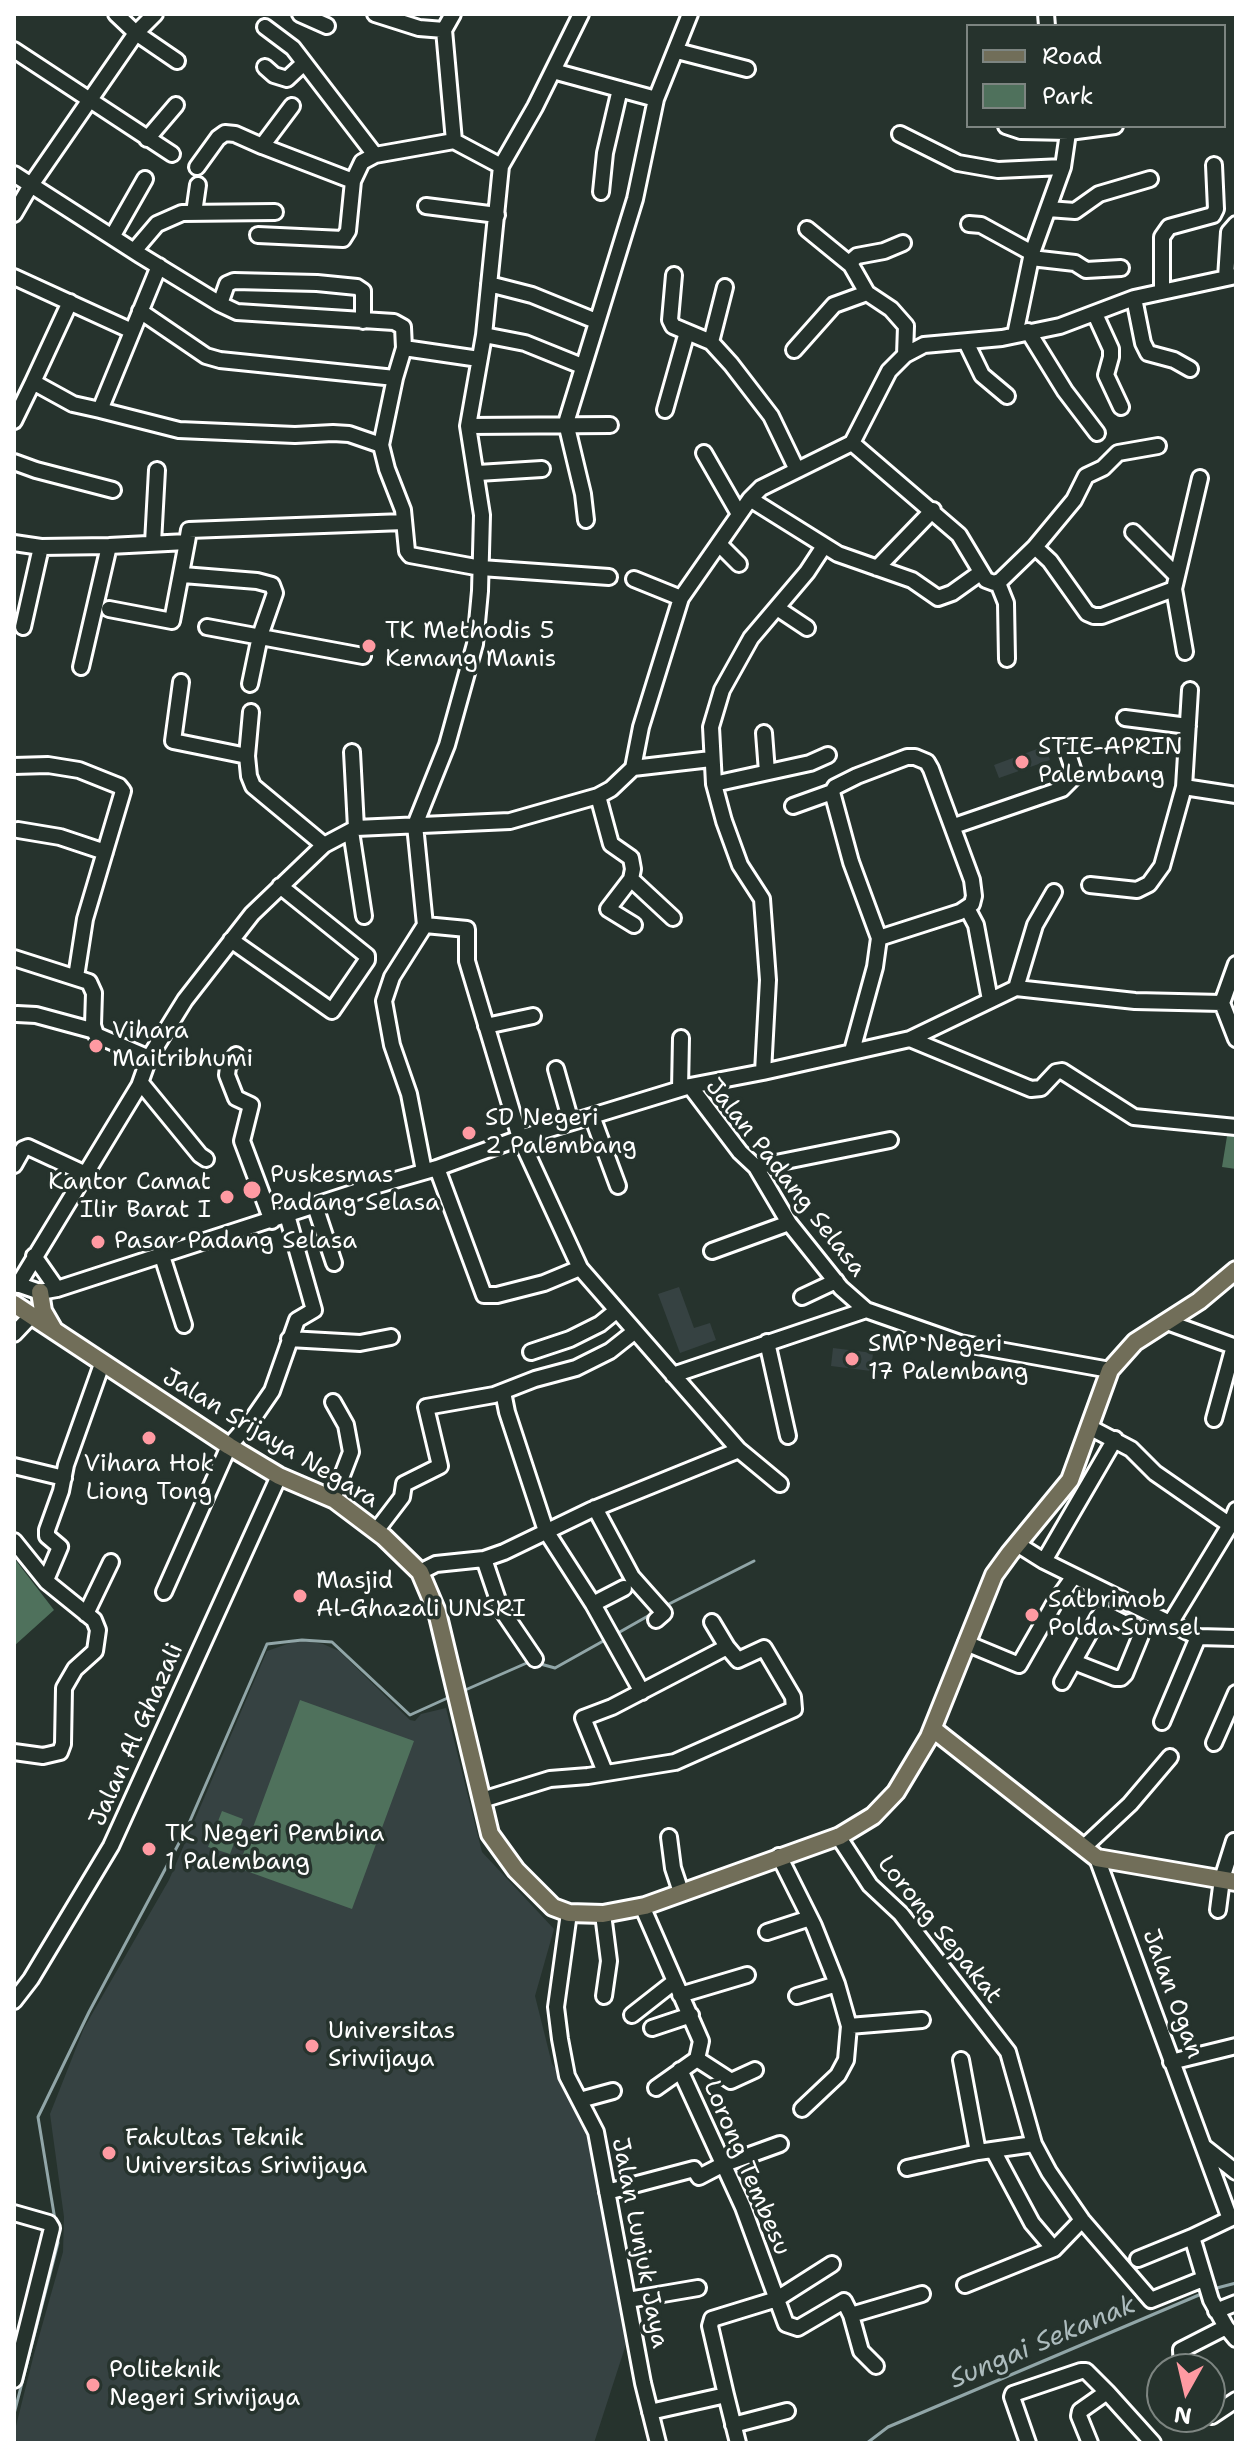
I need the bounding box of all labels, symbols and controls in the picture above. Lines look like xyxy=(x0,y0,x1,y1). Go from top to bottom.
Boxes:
legend xyxy=(966,24,1226,128)
text: Road xyxy=(1042,40,1102,72)
text: Park xyxy=(1042,80,1094,112)
place label: TK Methodis 5 Kemang Manis xyxy=(385,618,556,674)
marker: TK Methodis 5 Kemang Manis xyxy=(360,637,378,655)
place label: STIE-APRIN Palembang xyxy=(1038,734,1183,790)
marker: STIE-APRIN Palembang xyxy=(1013,753,1031,771)
place label: Vihara Maitribhumi xyxy=(112,1018,253,1074)
marker: Vihara Maitribhumi xyxy=(87,1037,105,1055)
street label: Jalan Padang Selasa xyxy=(699,1073,871,1283)
place label: SD Negeri 2 Palembang xyxy=(485,1105,637,1161)
marker: SD Negeri 2 Palembang xyxy=(460,1124,478,1142)
place label: Puskesmas Padang Selasa xyxy=(270,1162,440,1218)
place label: Kantor Camat Ilir Barat I xyxy=(48,1169,211,1225)
marker: Puskesmas Padang Selasa xyxy=(241,1179,263,1201)
marker: Kantor Camat Ilir Barat I xyxy=(218,1188,236,1206)
place label: Pasar Padang Selasa xyxy=(114,1228,357,1256)
marker: Pasar Padang Selasa xyxy=(89,1233,107,1251)
place label: SMP Negeri 17 Palembang xyxy=(868,1331,1028,1387)
marker: SMP Negeri 17 Palembang xyxy=(843,1350,861,1368)
street label: Jalan Srijaya Negara xyxy=(157,1363,383,1515)
marker: Vihara Hok Liong Tong xyxy=(140,1429,158,1447)
place label: Vihara Hok Liong Tong xyxy=(84,1451,214,1507)
place label: Masjid Al-Ghazali UNSRI xyxy=(316,1568,526,1624)
marker: Masjid Al-Ghazali UNSRI xyxy=(291,1587,309,1605)
place label: Satbrimob Polda Sumsel xyxy=(1048,1587,1200,1643)
marker: Satbrimob Polda Sumsel xyxy=(1023,1606,1041,1624)
street label: Jalan Al Ghazali xyxy=(84,1639,190,1831)
place label: TK Negeri Pembina 1 Palembang xyxy=(165,1821,384,1877)
marker: TK Negeri Pembina 1 Palembang xyxy=(140,1840,158,1858)
street label: Lorong Sepakat xyxy=(871,1850,1007,2010)
street label: Jalan Ogan xyxy=(1135,1925,1209,2063)
place label: Universitas Sriwijaya xyxy=(328,2018,455,2074)
marker: Universitas Sriwijaya xyxy=(303,2037,321,2055)
street label: Lorong Tembesu xyxy=(696,2076,796,2260)
place label: Fakultas Teknik Universitas Sriwijaya xyxy=(125,2125,367,2181)
street label: Jalan Lunjuk Jaya xyxy=(604,2135,674,2351)
marker: Fakultas Teknik Universitas Sriwijaya xyxy=(100,2144,118,2162)
water label: Sungai Sekanak xyxy=(945,2290,1141,2396)
north arrow xyxy=(1146,2353,1226,2433)
place label: Politeknik Negeri Sriwijaya xyxy=(109,2357,300,2413)
marker: Politeknik Negeri Sriwijaya xyxy=(84,2376,102,2394)
text: N xyxy=(1172,2400,1194,2431)

